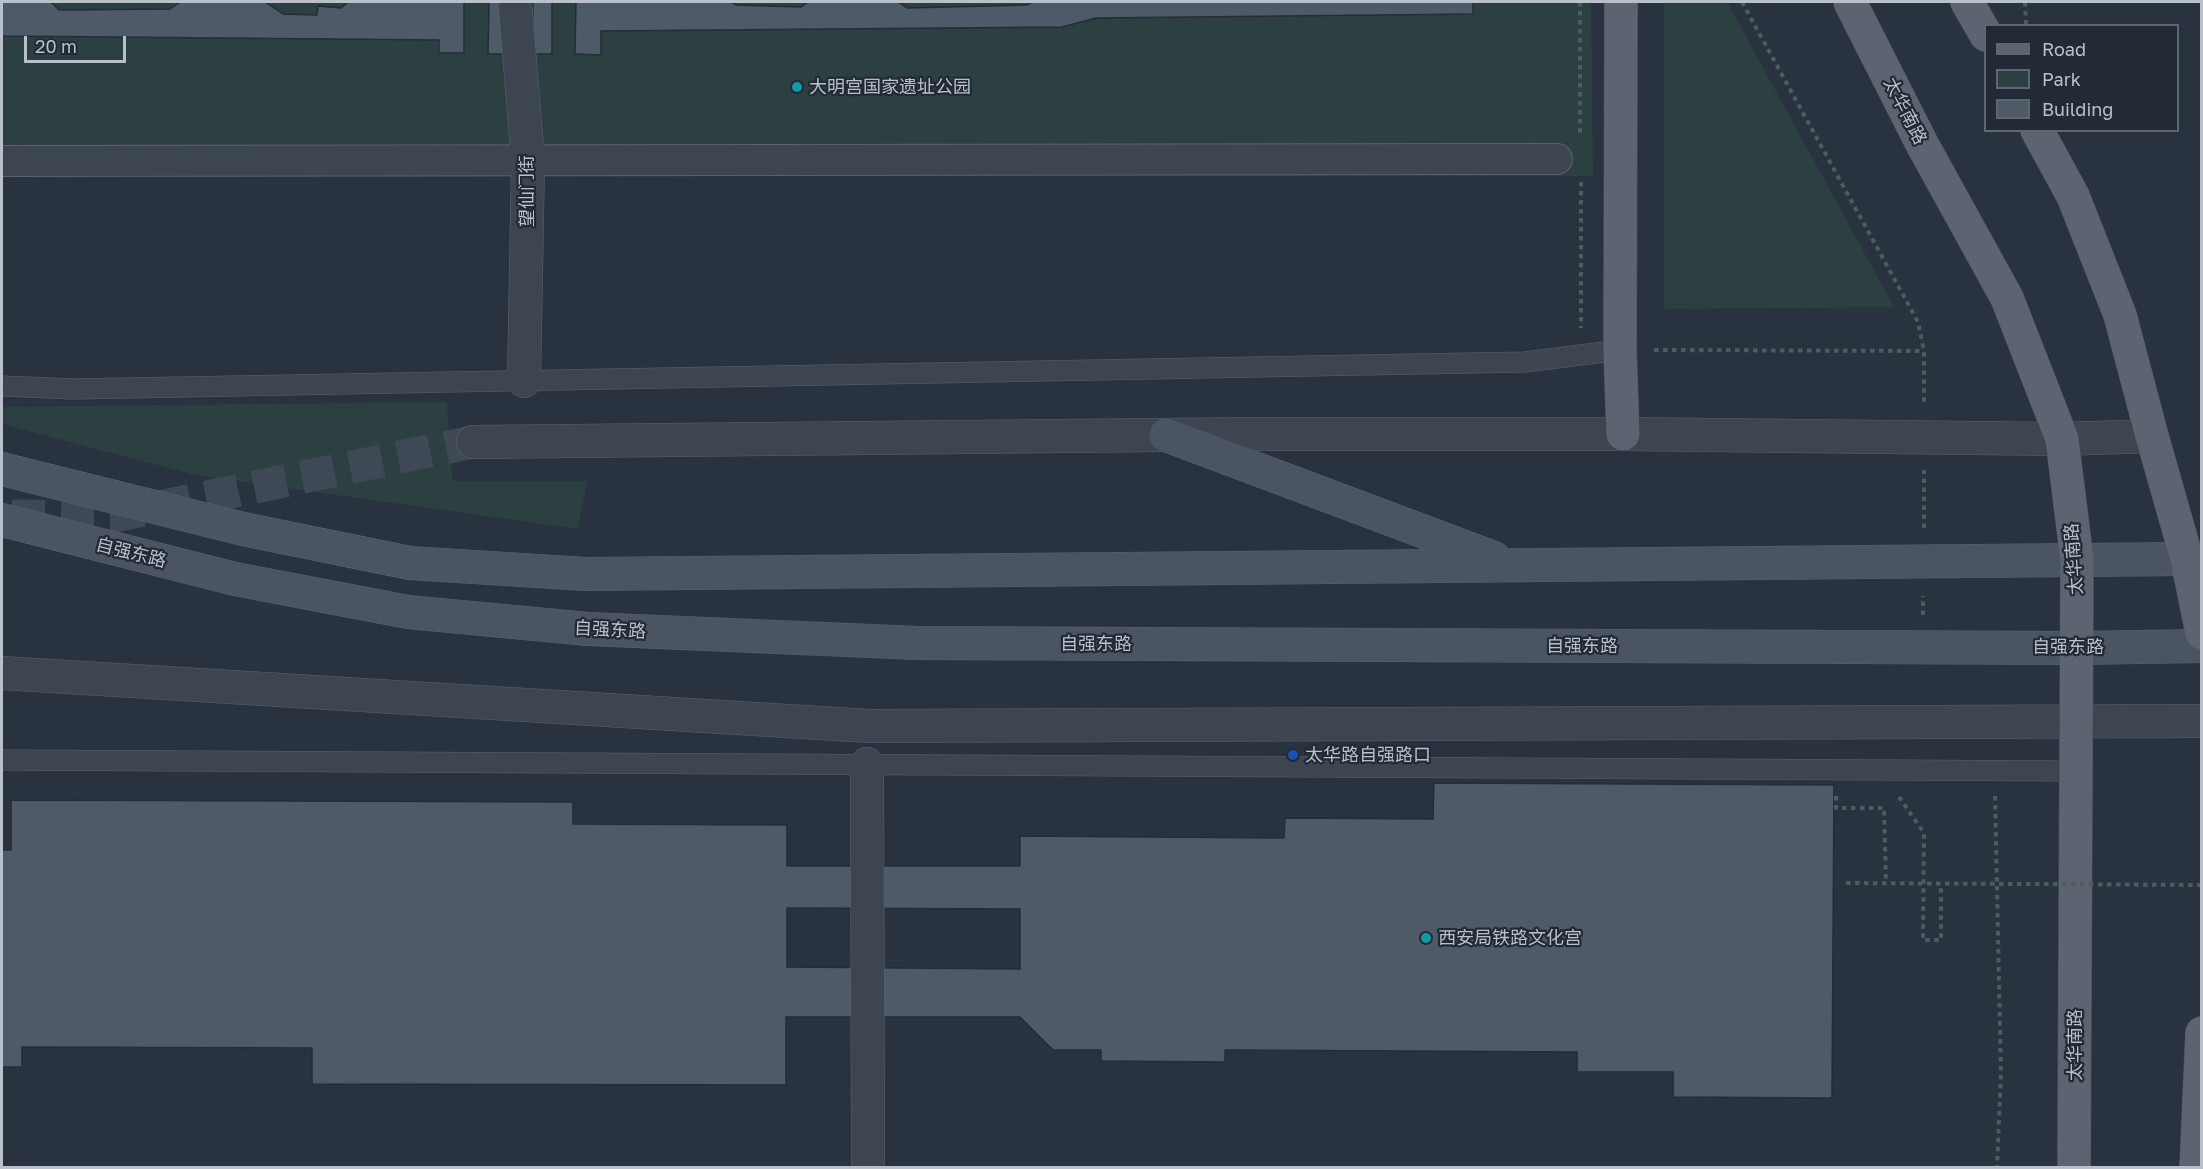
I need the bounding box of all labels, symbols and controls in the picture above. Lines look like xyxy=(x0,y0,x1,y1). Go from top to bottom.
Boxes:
scale bar xyxy=(27,24,129,62)
legend xyxy=(1984,24,2179,132)
text: 20 m xyxy=(35,35,77,57)
text: Road xyxy=(2042,38,2086,60)
text: Park xyxy=(2042,68,2081,90)
street label: 太华南路 xyxy=(1879,74,1931,148)
place label: 大明宫国家遗址公园 xyxy=(809,76,971,98)
marker: 大明宫国家遗址公园 xyxy=(790,80,804,94)
text: Building xyxy=(2042,98,2113,120)
street label: 望仙门街 xyxy=(516,155,538,227)
street label: 太华南路 xyxy=(2061,522,2087,596)
street label: 自强东路 xyxy=(93,534,169,572)
street label: 自强东路 xyxy=(573,617,647,643)
street label: 自强东路 xyxy=(1060,633,1132,655)
street label: 自强东路 xyxy=(1546,635,1618,657)
street label: 自强东路 xyxy=(2032,636,2104,658)
place label: 太华路自强路口 xyxy=(1305,744,1431,766)
marker: 太华路自强路口 xyxy=(1286,748,1300,762)
place label: 西安局铁路文化宫 xyxy=(1438,927,1582,949)
marker: 西安局铁路文化宫 xyxy=(1419,931,1433,945)
street label: 太华南路 xyxy=(2064,1009,2086,1081)

